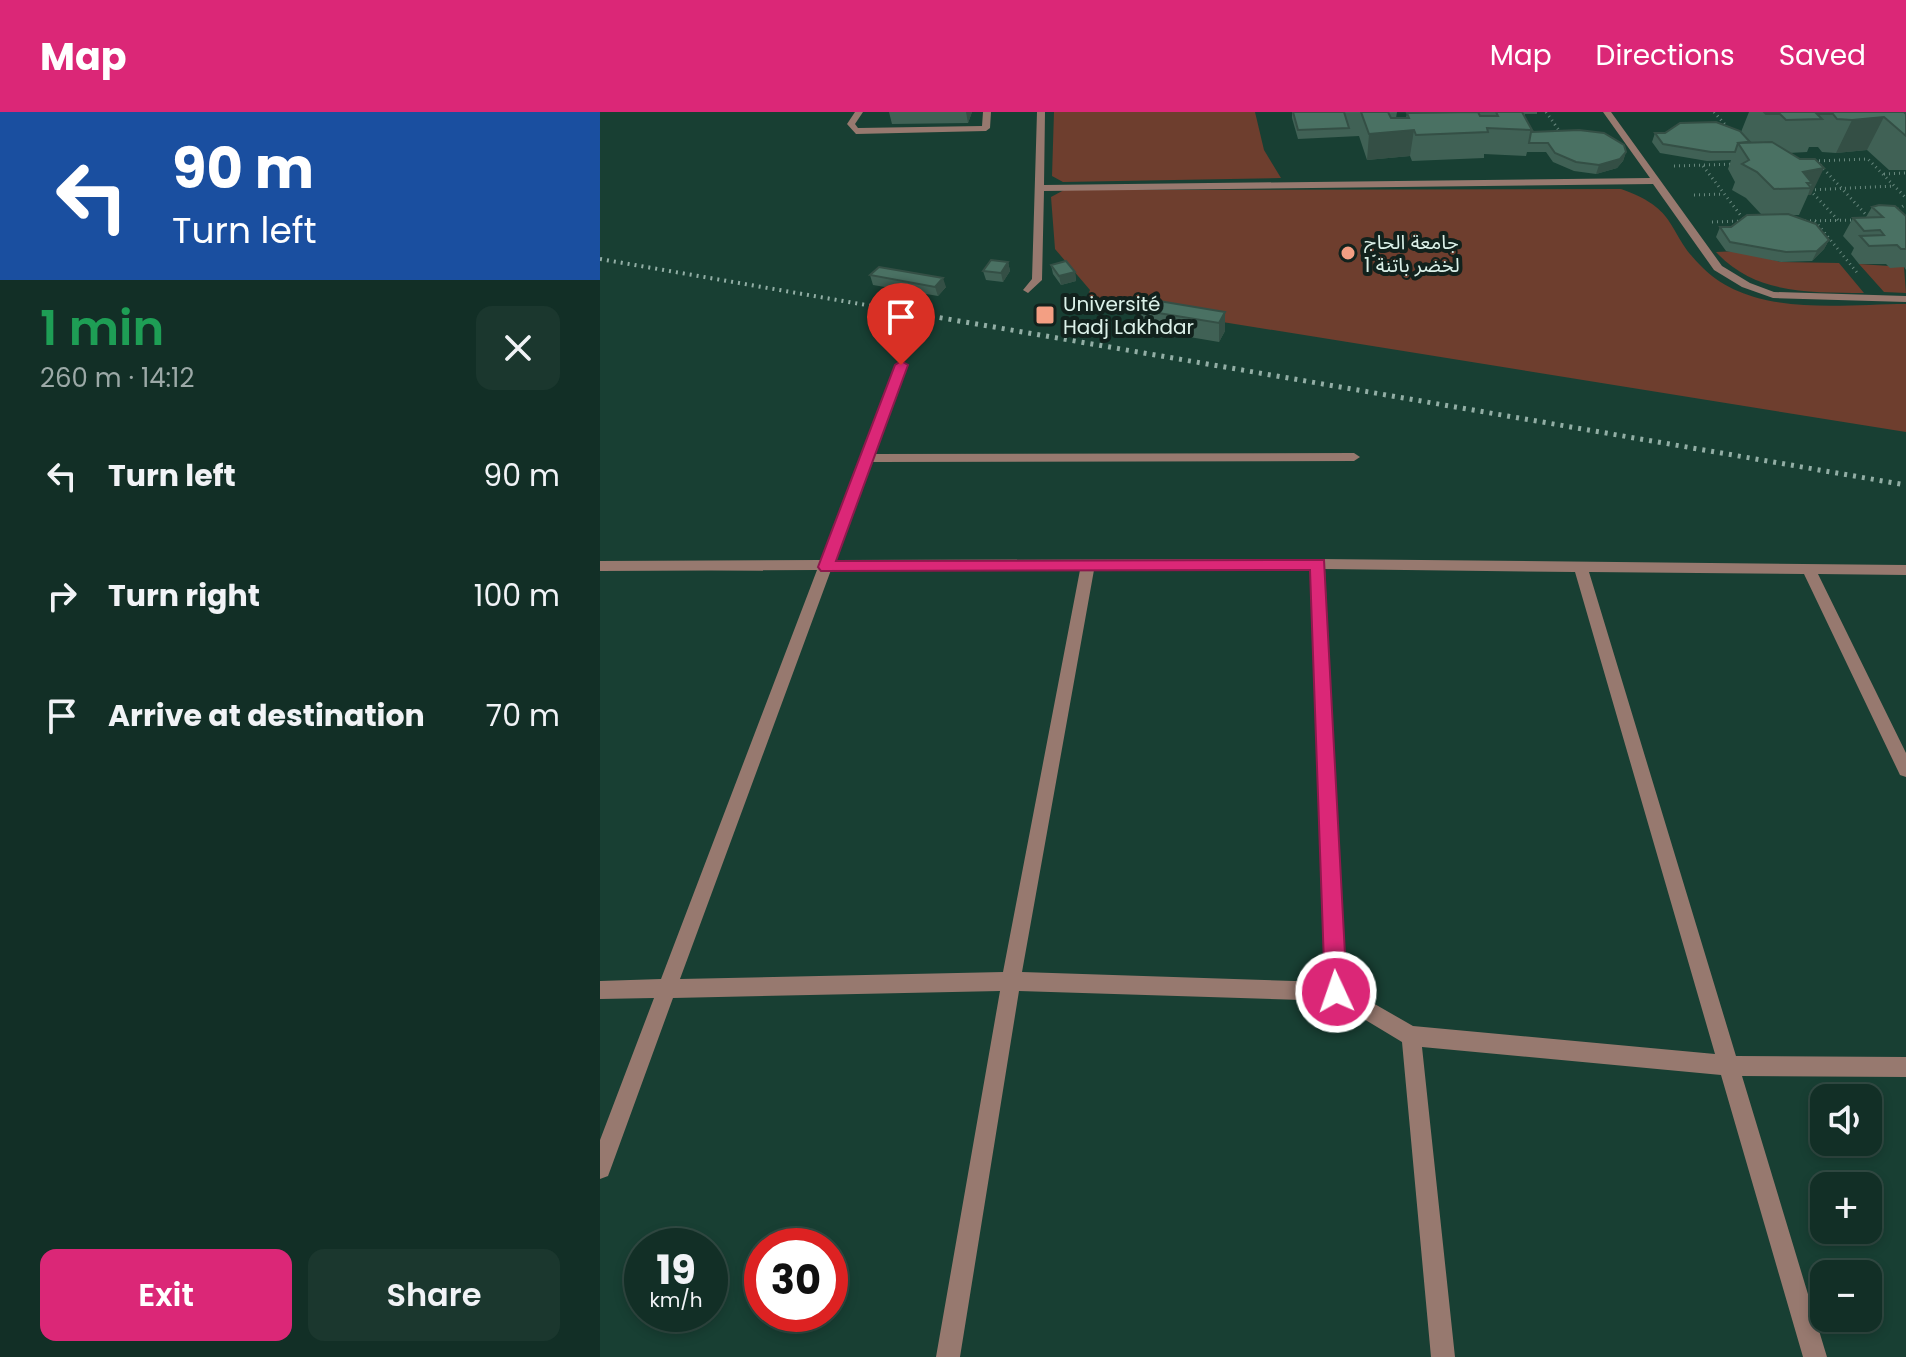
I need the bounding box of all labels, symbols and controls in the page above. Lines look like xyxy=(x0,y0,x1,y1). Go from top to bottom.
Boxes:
text: Map xyxy=(40,30,127,83)
text: Map xyxy=(1490,36,1552,75)
text: Directions xyxy=(1596,36,1735,75)
text: Saved xyxy=(1779,36,1866,75)
text: 90 m xyxy=(172,129,314,208)
icon: left xyxy=(40,144,144,248)
text: Turn left xyxy=(172,205,317,256)
place label: جامعة الحاج لخضر باتنة 1 xyxy=(1364,228,1460,279)
marker: جامعة الحاج لخضر باتنة 1 xyxy=(1339,244,1357,262)
pin xyxy=(867,283,935,365)
place label: Université Hadj Lakhdar xyxy=(1063,290,1194,341)
text: 1 min xyxy=(40,295,164,362)
icon: arrive xyxy=(879,295,923,339)
marker: Université Hadj Lakhdar xyxy=(1034,304,1056,326)
button: close xyxy=(476,306,560,390)
text: 260 m · 14:12 xyxy=(40,360,194,396)
icon: left xyxy=(40,454,84,498)
text: Turn left xyxy=(108,454,236,497)
text: 90 m xyxy=(483,454,560,497)
icon: right xyxy=(40,574,84,618)
text: Turn right xyxy=(108,574,260,617)
text: 100 m xyxy=(474,574,560,617)
icon: arrive xyxy=(40,694,84,738)
text: Arrive at destination xyxy=(108,694,425,737)
text: 70 m xyxy=(486,694,560,737)
position arrow xyxy=(1294,950,1378,1034)
map controls xyxy=(1810,1084,1882,1332)
button: sound xyxy=(1810,1084,1882,1156)
button: + xyxy=(1810,1172,1882,1244)
speed limit sign: 30 xyxy=(744,1228,848,1332)
text: 19 xyxy=(656,1242,696,1298)
button: Exit xyxy=(40,1249,292,1341)
button: Share xyxy=(308,1249,560,1341)
button: − xyxy=(1810,1260,1882,1332)
text: km/h xyxy=(649,1286,703,1314)

